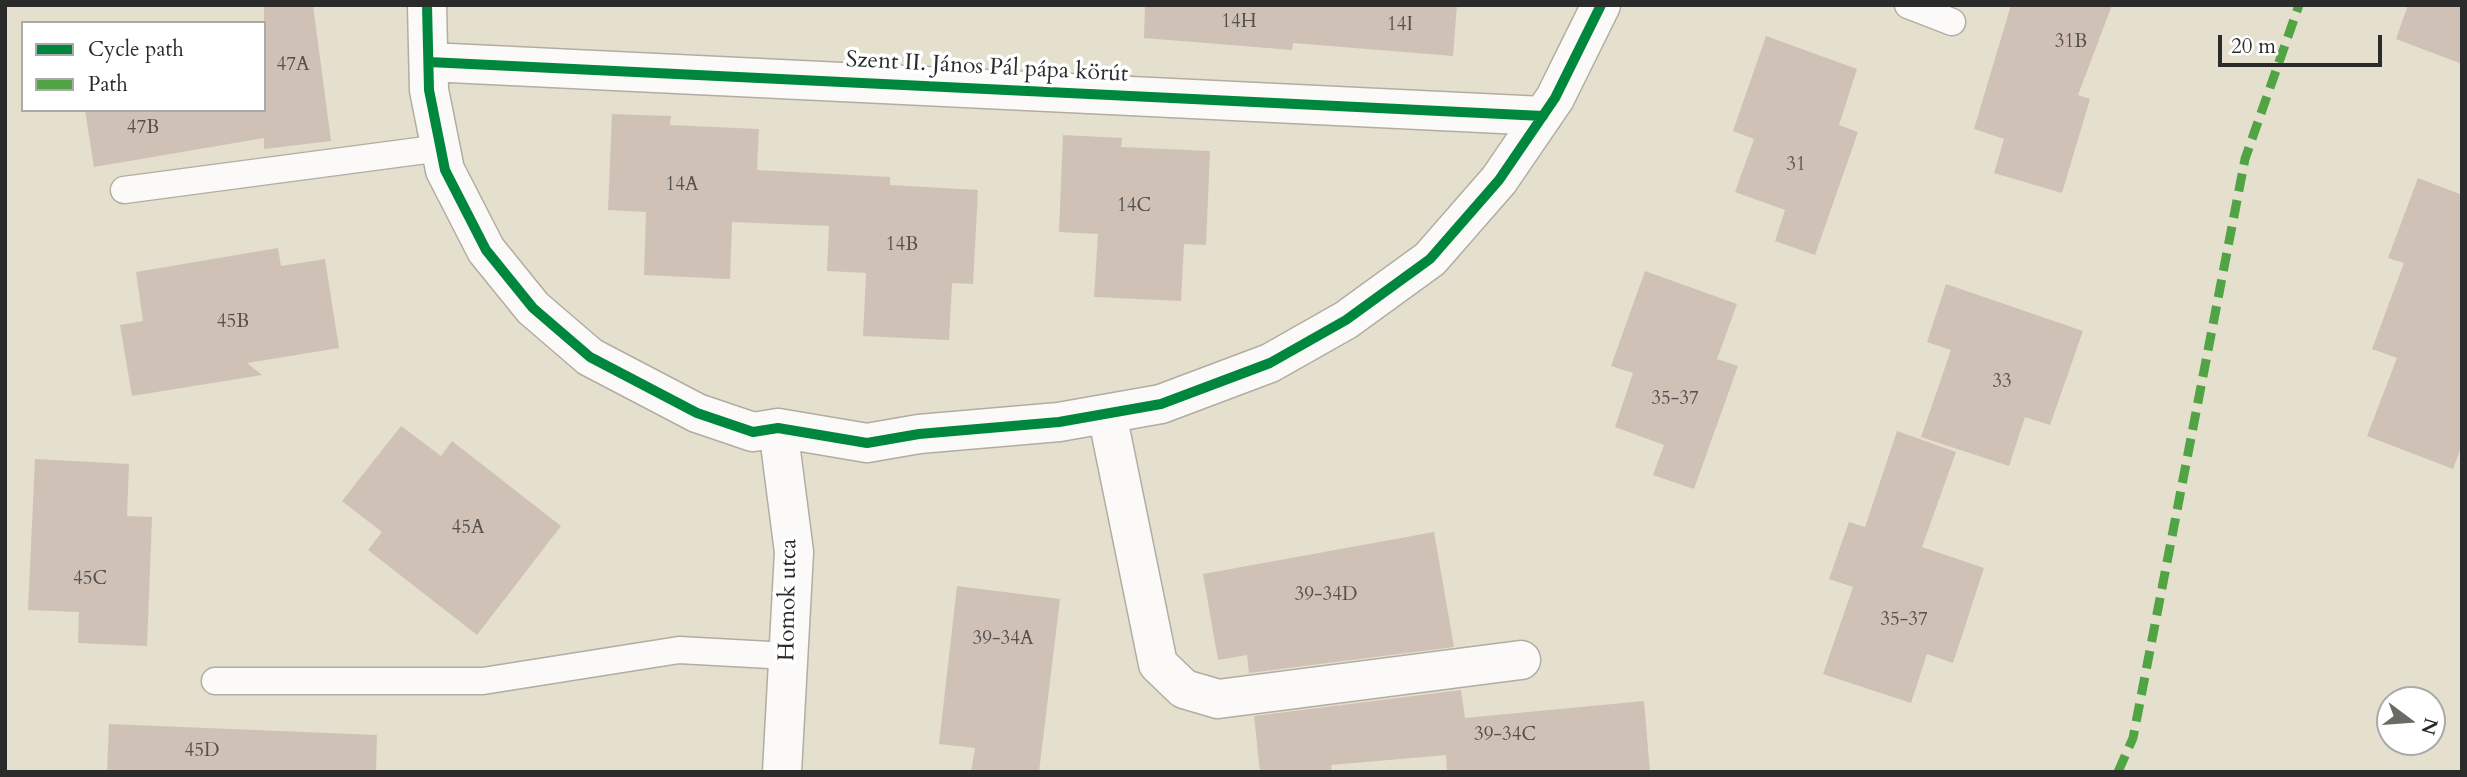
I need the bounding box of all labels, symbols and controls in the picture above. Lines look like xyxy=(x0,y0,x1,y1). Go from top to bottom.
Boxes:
house number: 14H xyxy=(1221,12,1257,34)
house number: 14I xyxy=(1387,15,1413,37)
legend xyxy=(21,21,266,112)
scale bar xyxy=(2222,21,2386,65)
house number: 31B xyxy=(2055,32,2087,54)
text: 20 m xyxy=(2231,32,2276,61)
text: Cycle path xyxy=(88,35,184,64)
street label: Szent II. János Pál pápa körút xyxy=(845,47,1129,89)
house number: 47A xyxy=(277,55,309,77)
text: Path xyxy=(88,70,128,99)
house number: 47B xyxy=(127,118,159,140)
house number: 31 xyxy=(1786,155,1806,177)
house number: 14A xyxy=(666,175,698,197)
house number: 14C xyxy=(1117,196,1151,218)
house number: 14B xyxy=(886,235,918,257)
house number: 45B xyxy=(217,312,249,334)
house number: 33 xyxy=(1992,372,2012,394)
house number: 35-37 xyxy=(1651,389,1699,411)
house number: 45A xyxy=(452,518,484,540)
street label: Homok utca xyxy=(774,539,804,661)
house number: 45C xyxy=(73,569,107,591)
house number: 39-34D xyxy=(1295,585,1357,607)
house number: 35-37 xyxy=(1880,610,1928,632)
house number: 39-34A xyxy=(973,629,1033,651)
north arrow xyxy=(2376,686,2446,756)
text: N xyxy=(2414,715,2444,738)
house number: 39-34C xyxy=(1474,725,1536,747)
house number: 45D xyxy=(185,741,219,763)

